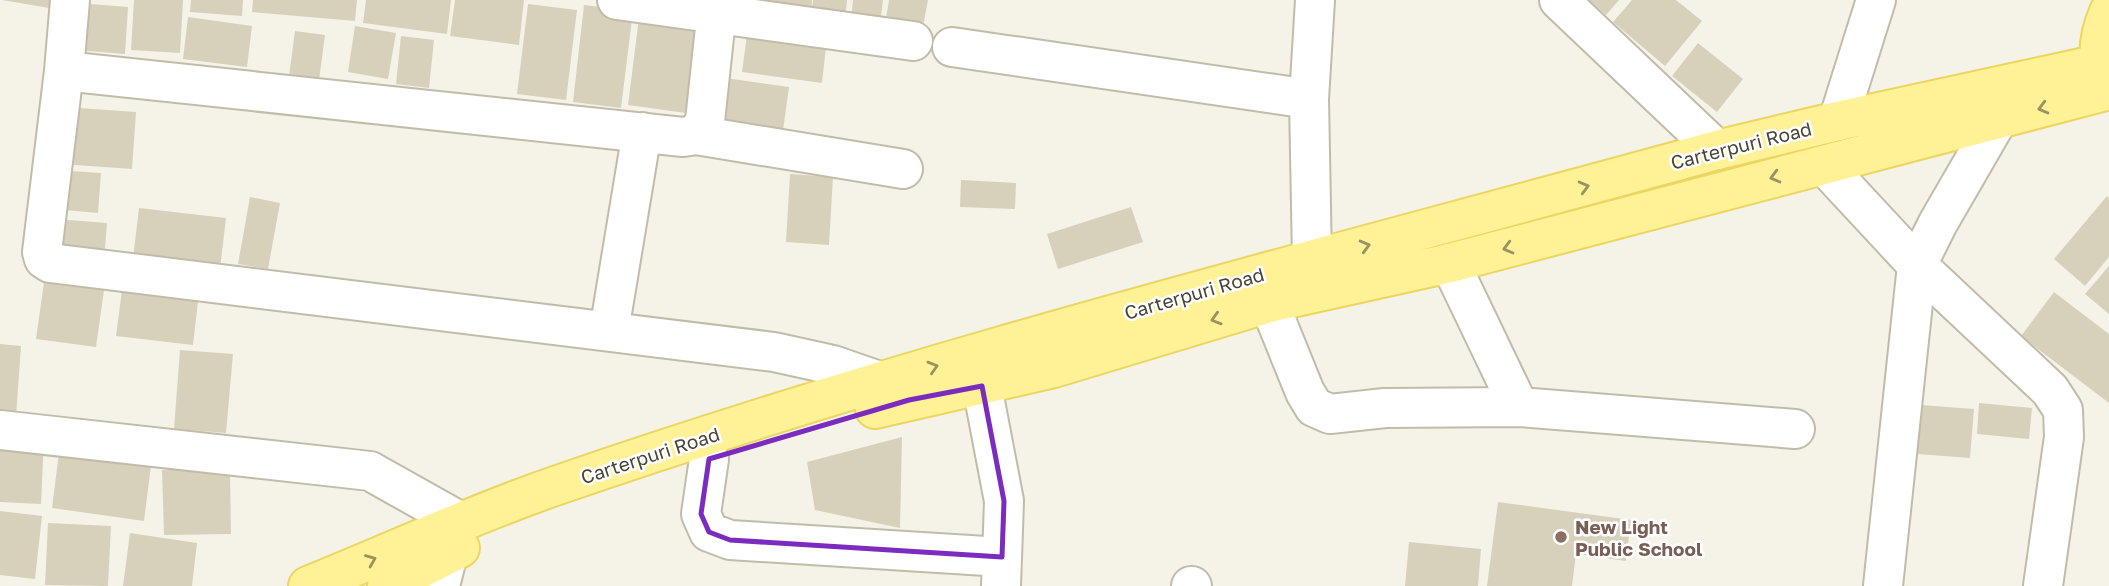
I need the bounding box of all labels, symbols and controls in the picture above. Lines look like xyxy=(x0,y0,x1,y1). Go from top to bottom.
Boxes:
one-way arrow xyxy=(2037,100,2049,114)
street label: Carterpuri Road xyxy=(1668,116,1814,174)
one-way arrow xyxy=(1770,169,1782,183)
one-way arrow xyxy=(1578,180,1590,195)
one-way arrow xyxy=(1358,240,1370,254)
one-way arrow xyxy=(1502,240,1514,254)
street label: Carterpuri Road xyxy=(1121,262,1267,324)
one-way arrow xyxy=(1210,311,1222,326)
one-way arrow xyxy=(927,360,939,375)
street label: Carterpuri Road xyxy=(578,422,722,488)
place label: New Light Public School xyxy=(1575,515,1702,560)
marker: New Light Public School xyxy=(1553,529,1569,545)
one-way arrow xyxy=(364,555,376,569)

